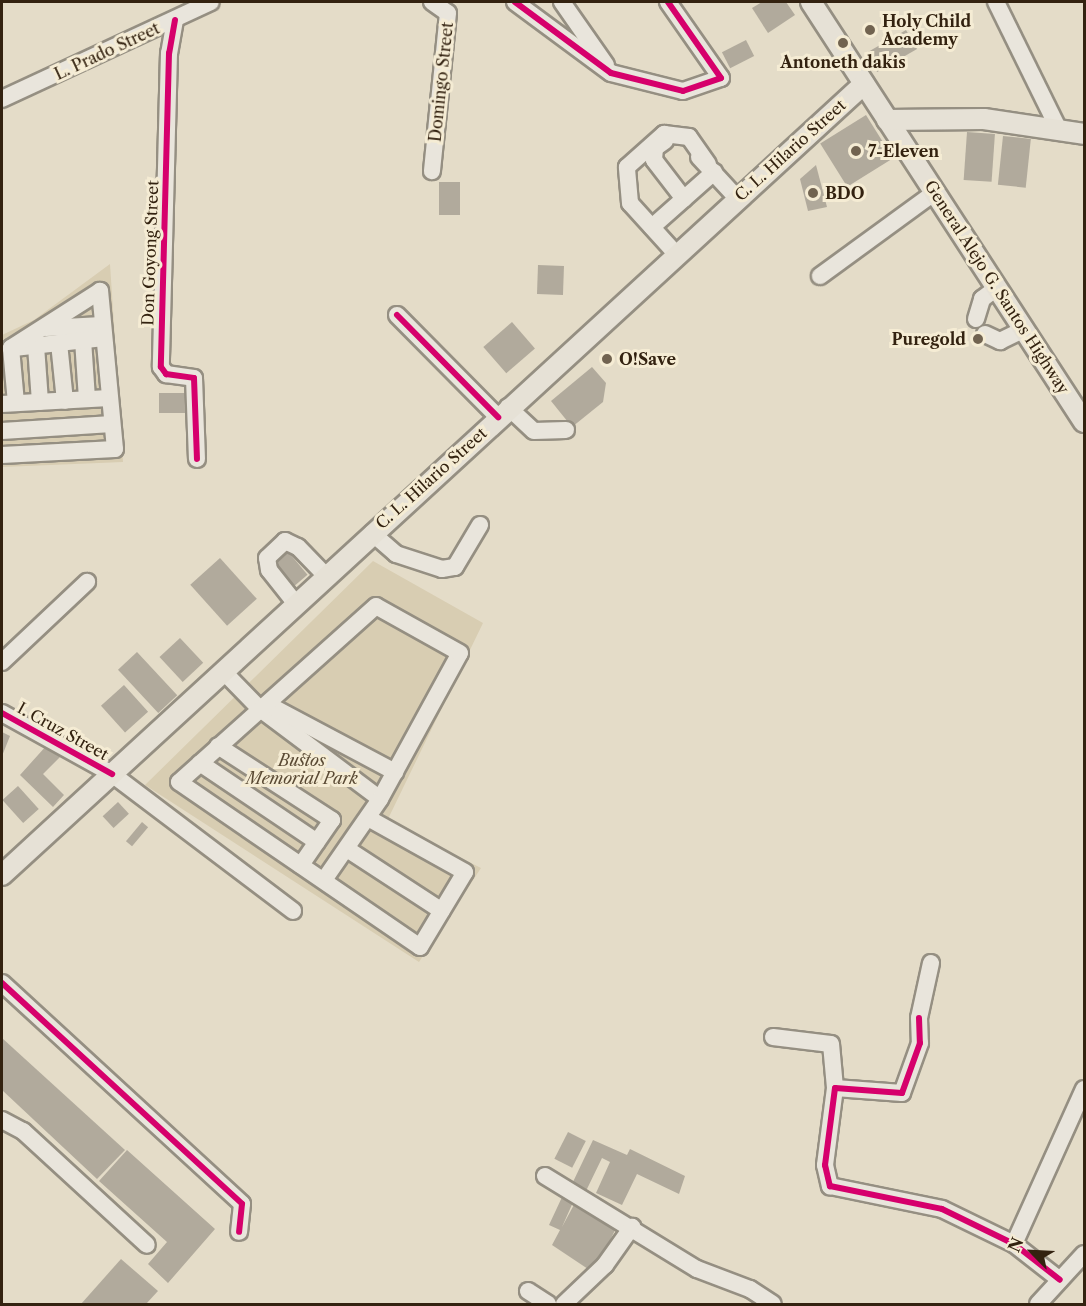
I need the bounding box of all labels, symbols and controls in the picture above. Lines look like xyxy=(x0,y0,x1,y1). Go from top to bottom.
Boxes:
place label: Holy Child Academy xyxy=(882,11,972,49)
street label: L. Prado Street xyxy=(51,18,163,84)
street label: Domingo Street xyxy=(425,21,457,143)
marker: Holy Child Academy xyxy=(863,23,877,37)
marker: Antoneth dakis xyxy=(836,36,850,50)
place label: Antoneth dakis xyxy=(780,52,906,72)
street label: C. L. Hilario Street xyxy=(731,95,849,205)
place label: 7-Eleven xyxy=(868,141,939,161)
marker: 7-Eleven xyxy=(849,144,863,158)
street label: General Alejo G. Santos Highway xyxy=(921,176,1073,398)
street label: Don Goyong Street xyxy=(138,180,162,326)
place label: BDO xyxy=(825,183,864,203)
marker: BDO xyxy=(806,186,820,200)
place label: Puregold xyxy=(892,329,966,349)
marker: Puregold xyxy=(971,332,985,346)
place label: O!Save xyxy=(619,349,676,369)
marker: O!Save xyxy=(600,352,614,366)
street label: C. L. Hilario Street xyxy=(372,423,490,533)
street label: I. Cruz Street xyxy=(14,698,112,764)
park label: Bustos Memorial Park xyxy=(246,750,358,788)
north arrow xyxy=(1002,1222,1062,1282)
text: N xyxy=(1004,1234,1028,1255)

